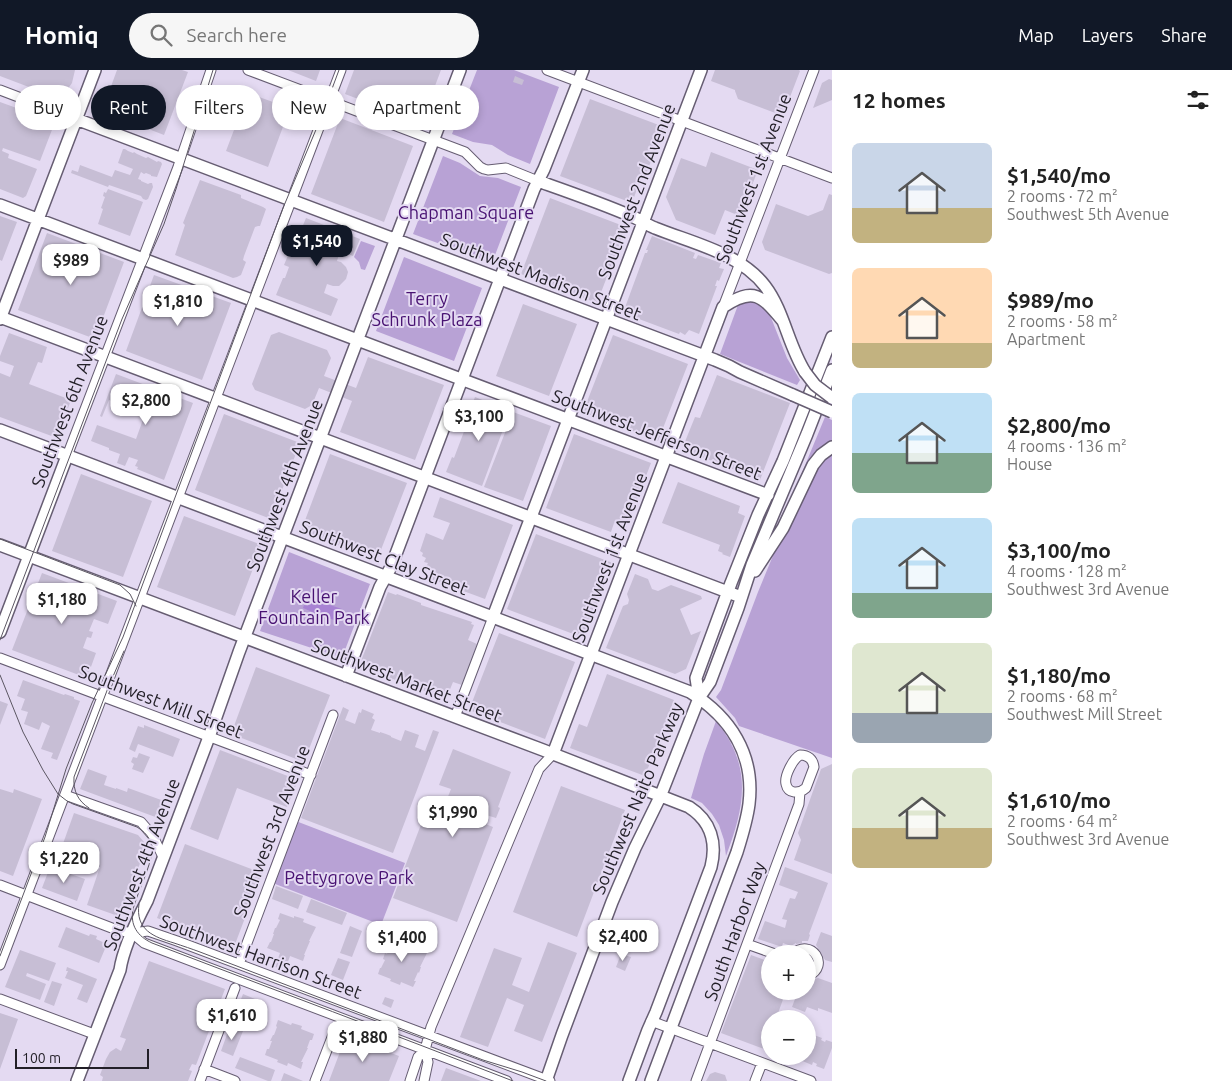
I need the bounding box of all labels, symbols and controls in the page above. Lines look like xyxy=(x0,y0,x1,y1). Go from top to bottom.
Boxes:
search box xyxy=(129,13,479,58)
icon: search xyxy=(147,21,175,49)
text: Homiq xyxy=(25,22,99,49)
text: Search here xyxy=(187,24,287,46)
text: Map xyxy=(1018,25,1054,45)
text: Layers xyxy=(1082,25,1133,45)
text: Share xyxy=(1161,25,1207,45)
chip: Buy xyxy=(15,85,81,130)
chip: Rent xyxy=(91,85,166,130)
chip: Filters xyxy=(176,85,262,130)
chip: New xyxy=(272,85,345,130)
chip: Apartment xyxy=(355,85,479,130)
icon: filters xyxy=(1184,86,1212,114)
text: 12 homes xyxy=(852,88,946,112)
street label: Southwest 1st Avenue xyxy=(711,90,795,266)
street label: Southwest 2nd Avenue xyxy=(593,100,679,282)
icon: home xyxy=(892,163,952,223)
text: $1,540/mo xyxy=(1007,163,1111,187)
text: 2 rooms · 72 m² xyxy=(1007,187,1118,205)
park label: Chapman Square xyxy=(398,202,534,222)
text: Southwest 5th Avenue xyxy=(1007,205,1169,223)
pin: $1,540 xyxy=(276,224,358,267)
street label: Southwest Madison Street xyxy=(438,228,644,324)
text: $1,540 xyxy=(292,232,342,250)
pin: $989 xyxy=(41,244,101,286)
text: $989 xyxy=(53,251,89,269)
pin: $1,810 xyxy=(137,284,219,327)
park label: Terry Schrunk Plaza xyxy=(372,288,482,329)
icon: home xyxy=(892,288,952,348)
text: $989/mo xyxy=(1007,288,1094,312)
text: $1,810 xyxy=(153,292,203,310)
street label: Southwest 6th Avenue xyxy=(27,312,111,490)
text: 2 rooms · 58 m² xyxy=(1007,312,1118,330)
text: Apartment xyxy=(1007,330,1085,348)
pin: $2,800 xyxy=(105,384,187,426)
street label: Southwest Jefferson Street xyxy=(549,385,765,483)
text: $2,800 xyxy=(121,391,171,409)
street label: Southwest 4th Avenue xyxy=(242,396,326,574)
pin: $3,100 xyxy=(438,400,520,442)
text: $3,100 xyxy=(454,407,504,425)
icon: home xyxy=(892,413,952,473)
text: $2,800/mo xyxy=(1007,413,1111,437)
text: 4 rooms · 136 m² xyxy=(1007,437,1127,455)
text: House xyxy=(1007,455,1052,473)
street label: Southwest 1st Avenue xyxy=(567,469,651,645)
street label: Southwest Clay Street xyxy=(297,516,471,598)
icon: home xyxy=(892,538,952,598)
text: $3,100/mo xyxy=(1007,538,1111,562)
text: 4 rooms · 128 m² xyxy=(1007,562,1127,580)
text: Southwest 3rd Avenue xyxy=(1007,580,1169,598)
pin: $1,180 xyxy=(21,582,103,625)
park label: Keller Fountain Park xyxy=(258,586,370,627)
text: $1,180 xyxy=(37,590,87,608)
street label: Southwest Market Street xyxy=(309,634,505,726)
street label: Southwest Mill Street xyxy=(76,660,246,742)
icon: home xyxy=(892,663,952,723)
text: $1,180/mo xyxy=(1007,663,1111,687)
text: 2 rooms · 68 m² xyxy=(1007,687,1118,705)
street label: Southwest Naito Parkway xyxy=(587,699,687,897)
text: Southwest Mill Street xyxy=(1007,705,1162,723)
street label: Southwest 3rd Avenue xyxy=(229,742,313,920)
street label: Southwest 4th Avenue xyxy=(99,775,183,953)
icon: home xyxy=(892,788,952,848)
text: $1,610/mo xyxy=(1007,788,1111,812)
pin: $1,990 xyxy=(412,796,494,838)
text: $1,990 xyxy=(428,803,478,821)
text: 2 rooms · 64 m² xyxy=(1007,812,1118,830)
text: Southwest 3rd Avenue xyxy=(1007,830,1169,848)
pin: $1,220 xyxy=(23,842,105,884)
text: $1,220 xyxy=(39,849,89,867)
street label: South Harbor Way xyxy=(700,858,769,1003)
park label: Pettygrove Park xyxy=(284,867,414,887)
street label: Southwest Harrison Street xyxy=(157,910,365,1002)
pin: $1,400 xyxy=(361,920,443,963)
pin: $2,400 xyxy=(582,920,664,962)
text: $2,400 xyxy=(598,927,648,945)
text: $1,400 xyxy=(377,928,427,946)
map controls xyxy=(761,945,816,1065)
button: + xyxy=(761,945,816,1000)
pin: $1,610 xyxy=(191,998,273,1041)
text: $1,610 xyxy=(207,1006,257,1024)
button: − xyxy=(761,1010,816,1065)
pin: $1,880 xyxy=(322,1020,404,1063)
text: $1,880 xyxy=(338,1028,388,1046)
scale bar xyxy=(15,1046,149,1069)
text: 100 m xyxy=(22,1050,61,1066)

